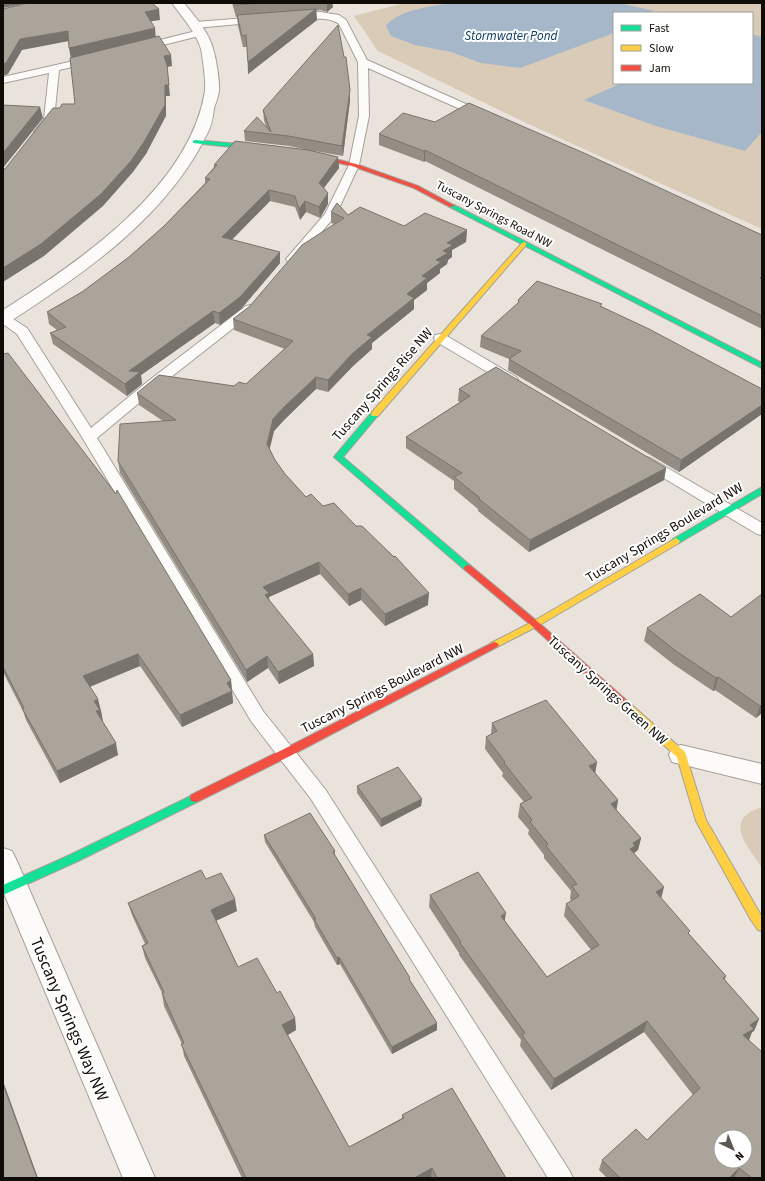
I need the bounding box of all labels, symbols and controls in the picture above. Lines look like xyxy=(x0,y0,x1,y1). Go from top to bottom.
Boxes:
legend xyxy=(613,12,753,84)
text: Fast xyxy=(649,20,669,37)
water label: Stormwater Pond xyxy=(464,27,559,45)
text: Slow xyxy=(649,40,674,57)
text: Jam xyxy=(649,60,671,77)
street label: Tuscany Springs Road NW xyxy=(433,177,555,252)
street label: Tuscany Springs Rise NW xyxy=(328,324,438,446)
street label: Tuscany Springs Boulevard NW xyxy=(582,478,747,588)
street label: Tuscany Springs Green NW xyxy=(543,631,672,750)
street label: Tuscany Springs Boulevard NW xyxy=(298,639,467,739)
street label: Tuscany Springs Way NW xyxy=(24,934,114,1105)
north arrow xyxy=(713,1129,753,1169)
text: N xyxy=(732,1148,747,1164)

